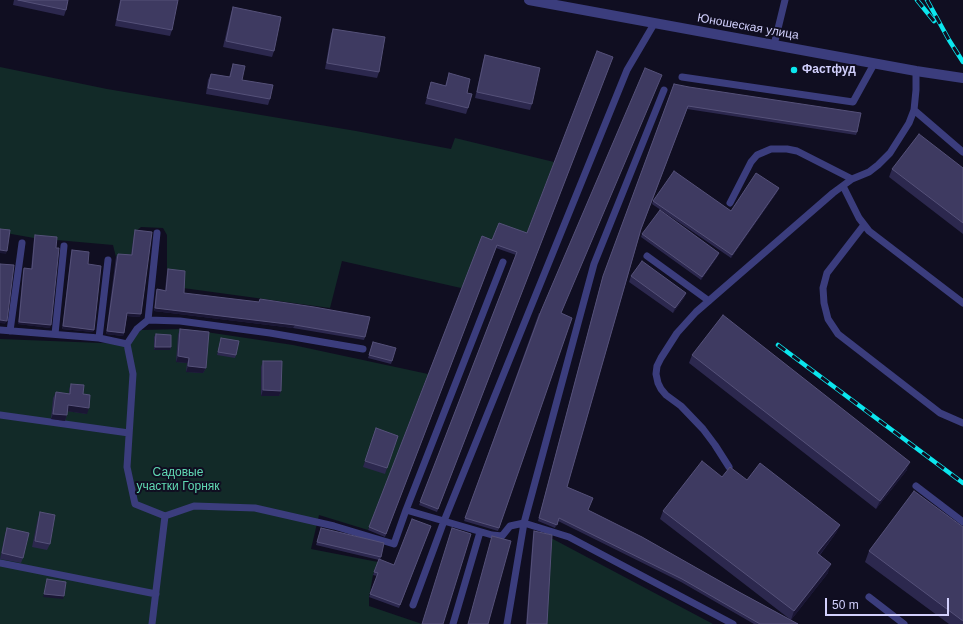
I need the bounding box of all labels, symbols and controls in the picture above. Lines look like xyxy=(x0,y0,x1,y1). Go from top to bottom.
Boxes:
street label: Юношеская улица xyxy=(696,11,800,43)
place label: Фастфуд xyxy=(802,63,856,77)
marker: Фастфуд xyxy=(789,65,799,75)
park label: Садовые участки Горняк xyxy=(136,466,220,494)
scale bar xyxy=(827,590,951,616)
text: 50 m xyxy=(832,598,859,612)

